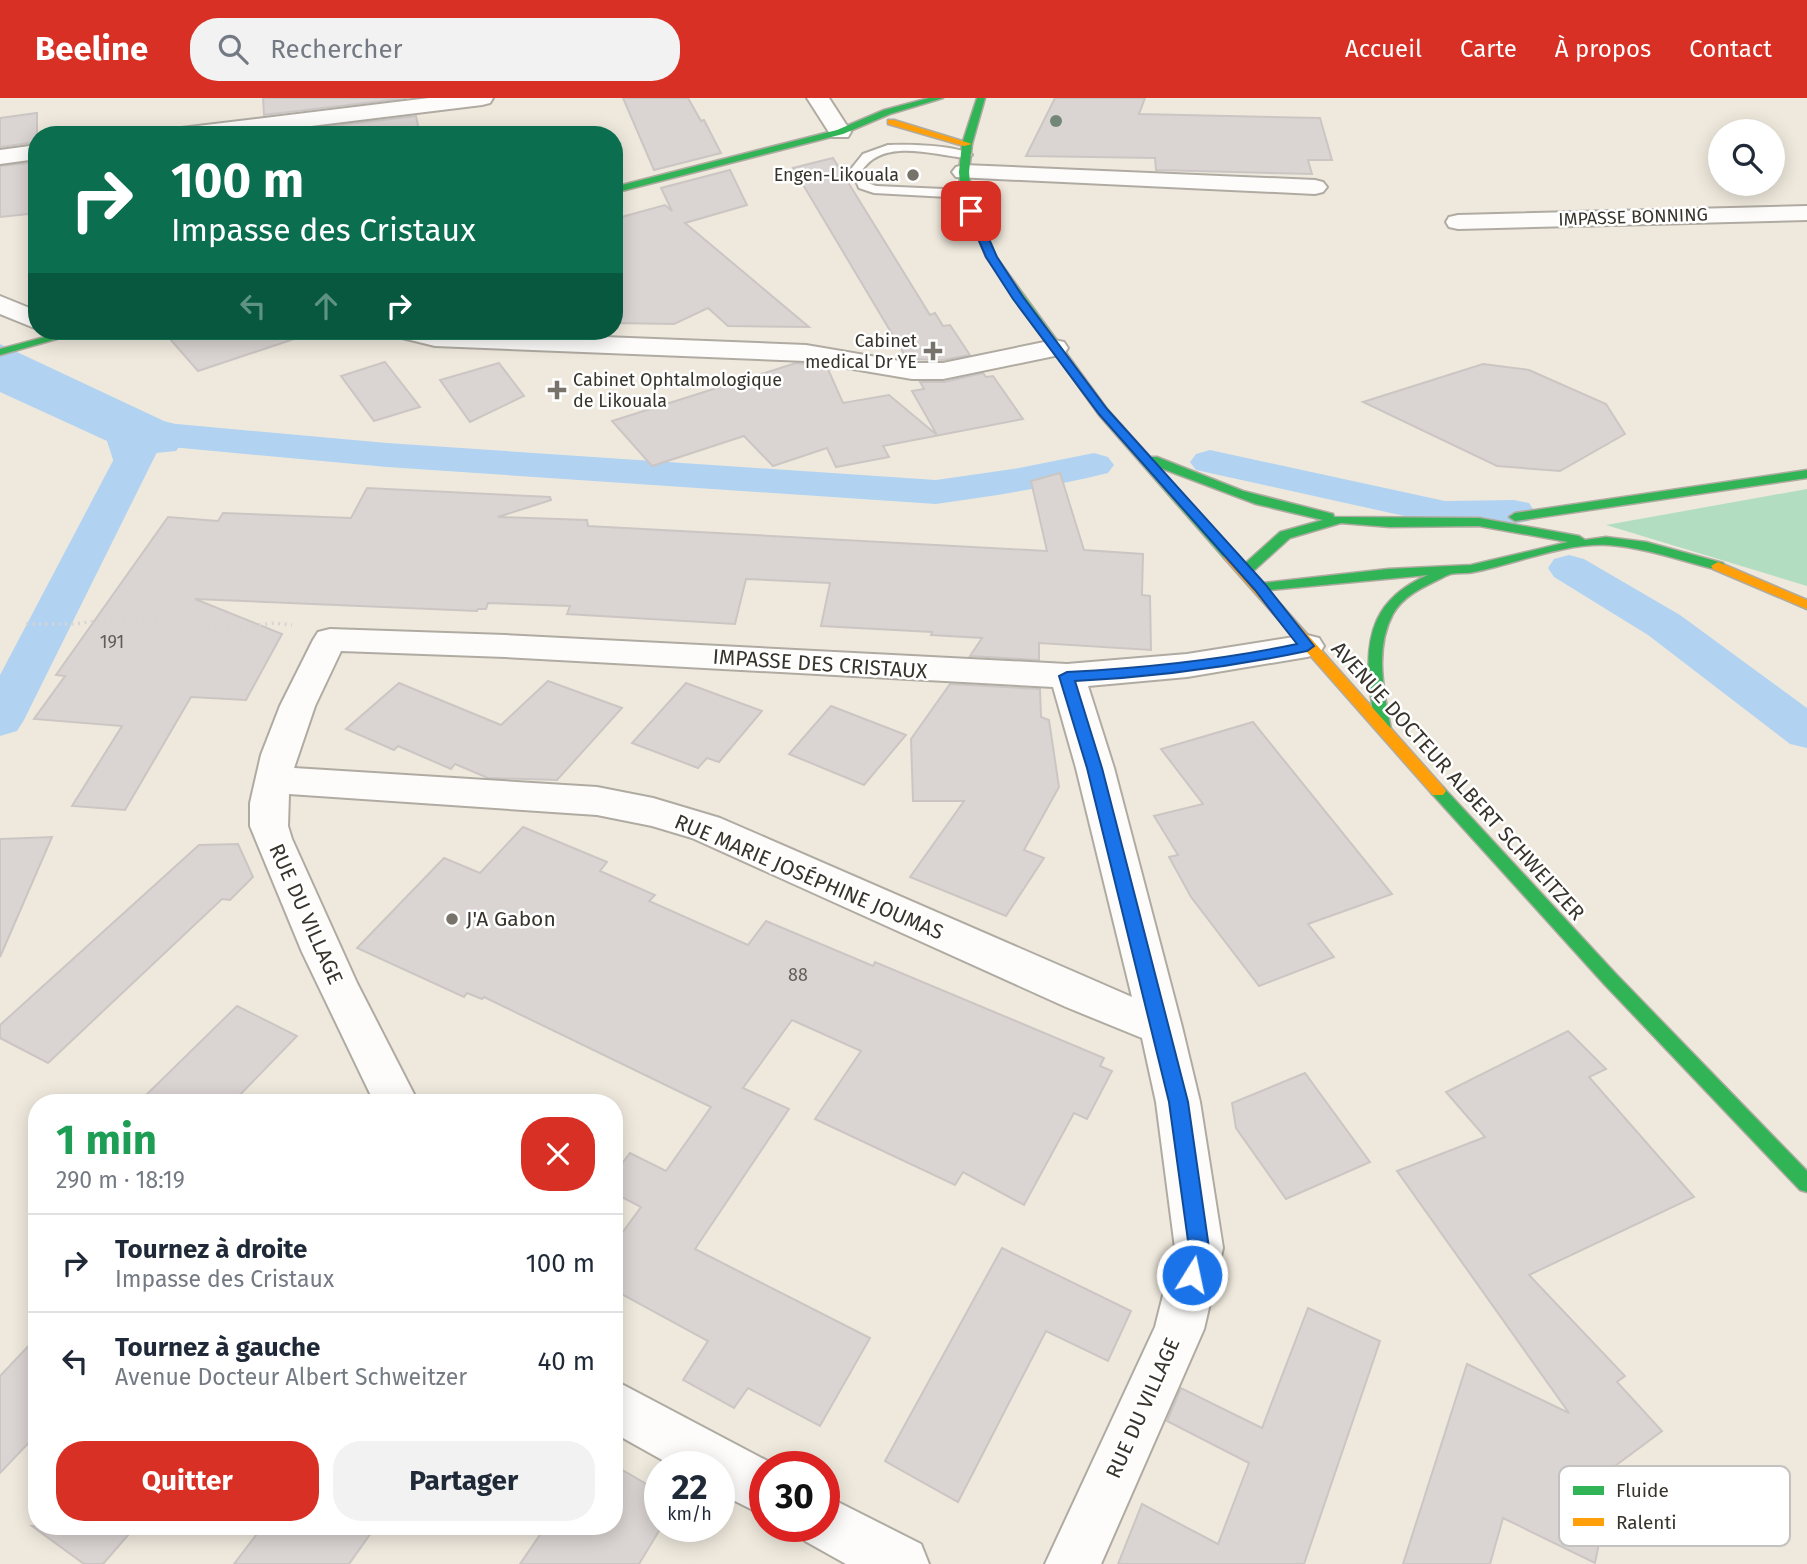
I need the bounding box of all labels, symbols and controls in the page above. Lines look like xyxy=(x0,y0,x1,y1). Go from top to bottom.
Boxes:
search box xyxy=(190,18,680,81)
text: Beeline xyxy=(35,29,148,69)
icon: search xyxy=(214,30,252,68)
text: Rechercher xyxy=(270,34,403,65)
text: Accueil xyxy=(1345,35,1422,63)
text: Carte xyxy=(1460,35,1517,63)
text: À propos xyxy=(1555,35,1651,63)
text: Contact xyxy=(1689,35,1772,63)
map controls xyxy=(1708,119,1785,196)
button: search xyxy=(1708,119,1785,196)
text: 100 m xyxy=(171,151,304,210)
icon: right xyxy=(56,154,147,245)
place label: Engen-Likouala xyxy=(774,164,899,186)
marker: Engen-Likouala xyxy=(905,167,921,183)
pin xyxy=(941,181,1001,241)
icon: arrive xyxy=(952,192,990,230)
street label: IMPASSE BONNING xyxy=(1558,203,1708,231)
text: Impasse des Cristaux xyxy=(171,211,476,249)
icon: left xyxy=(234,287,272,325)
icon: ahead xyxy=(307,287,345,325)
icon: right xyxy=(380,287,418,325)
place label: Cabinet medical Dr YE xyxy=(805,330,917,373)
marker: Cabinet medical Dr YE xyxy=(923,341,943,361)
place label: Cabinet Ophtalmologique de Likouala xyxy=(573,369,782,412)
marker: Cabinet Ophtalmologique de Likouala xyxy=(547,380,567,400)
house number: 191 xyxy=(100,631,124,653)
street label: AVENUE DOCTEUR ALBERT SCHWEITZER xyxy=(1326,636,1590,926)
street label: IMPASSE DES CRISTAUX xyxy=(712,644,929,685)
street label: RUE MARIE JOSÉPHINE JOUMAS xyxy=(671,808,947,946)
street label: RUE DU VILLAGE xyxy=(263,840,349,988)
place label: J'A Gabon xyxy=(466,906,556,932)
marker: J'A Gabon xyxy=(444,911,460,927)
house number: 88 xyxy=(788,964,808,986)
text: 1 min xyxy=(56,1115,157,1165)
button: close xyxy=(521,1117,595,1191)
text: 290 m · 18:19 xyxy=(56,1166,185,1194)
text: Tournez à droite xyxy=(115,1234,307,1265)
position arrow xyxy=(1155,1238,1229,1312)
icon: right xyxy=(56,1244,94,1282)
text: 100 m xyxy=(526,1248,595,1279)
text: Impasse des Cristaux xyxy=(115,1265,334,1293)
text: Tournez à gauche xyxy=(115,1332,320,1363)
street label: RUE DU VILLAGE xyxy=(1100,1334,1186,1482)
icon: left xyxy=(56,1342,94,1380)
text: 40 m xyxy=(537,1346,595,1377)
text: Avenue Docteur Albert Schweitzer xyxy=(115,1363,467,1391)
button: Quitter xyxy=(56,1441,319,1521)
button: Partager xyxy=(333,1441,595,1521)
speed limit sign: 30 xyxy=(749,1451,840,1542)
text: 22 xyxy=(671,1466,708,1508)
legend xyxy=(1559,1466,1790,1546)
text: Fluide xyxy=(1616,1479,1669,1502)
text: km/h xyxy=(667,1503,712,1525)
text: Ralenti xyxy=(1616,1511,1677,1534)

